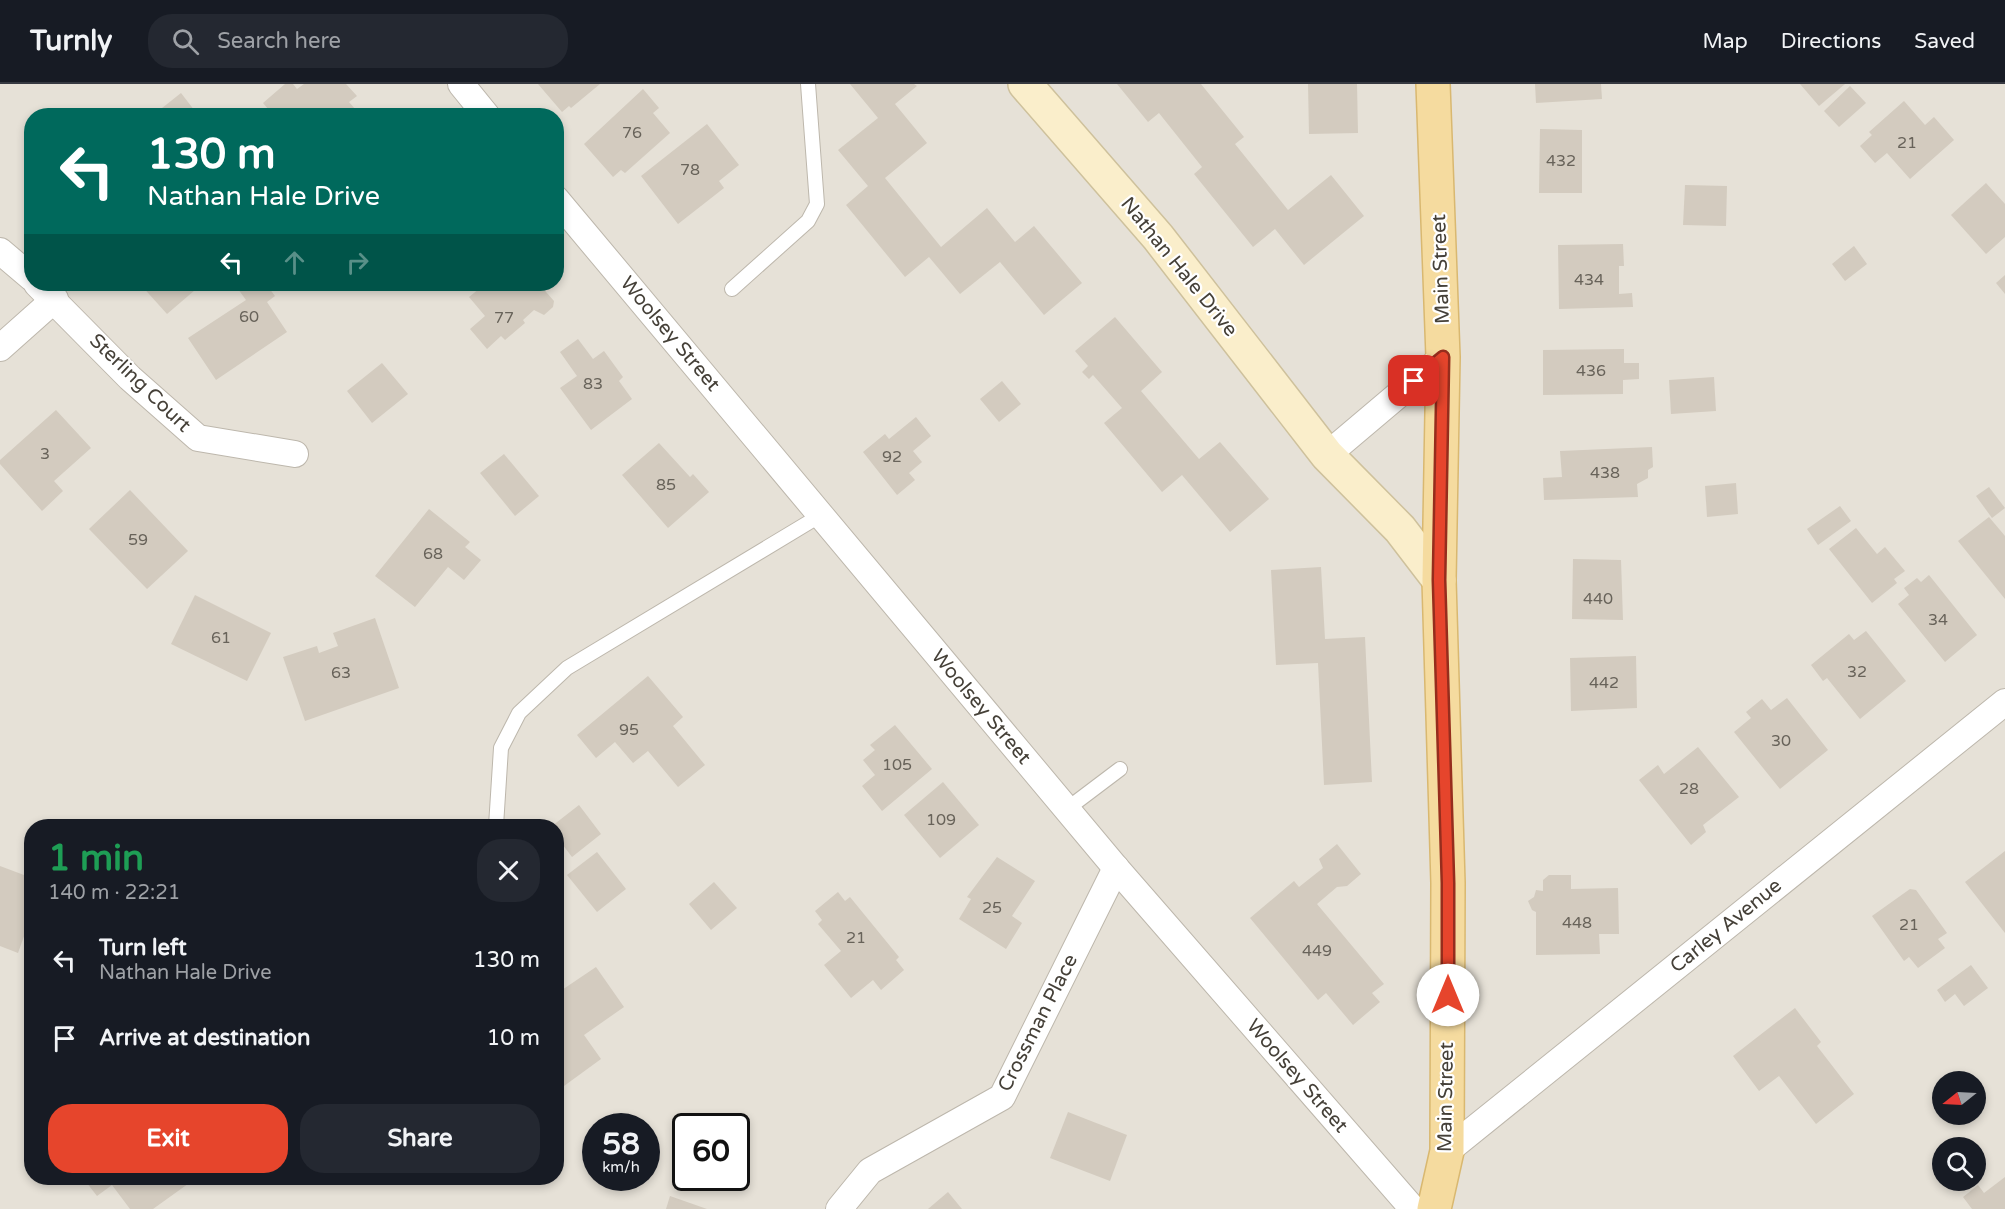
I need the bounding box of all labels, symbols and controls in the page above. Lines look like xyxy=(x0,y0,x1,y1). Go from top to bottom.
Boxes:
search box xyxy=(148,14,568,68)
text: Turnly xyxy=(30,24,112,58)
icon: search xyxy=(169,25,202,58)
text: Search here xyxy=(217,28,341,54)
text: Map xyxy=(1702,29,1748,54)
text: Directions xyxy=(1781,29,1881,54)
text: Saved xyxy=(1914,29,1975,54)
house number: 76 xyxy=(622,123,642,143)
text: 130 m xyxy=(147,129,276,180)
icon: left xyxy=(48,132,126,210)
house number: 21 xyxy=(1897,133,1917,153)
house number: 432 xyxy=(1546,151,1576,171)
house number: 78 xyxy=(680,160,700,180)
text: Nathan Hale Drive xyxy=(147,180,380,213)
street label: Nathan Hale Drive xyxy=(1115,192,1243,342)
street label: Main Street xyxy=(1427,213,1455,324)
icon: left xyxy=(215,246,248,279)
icon: ahead xyxy=(278,246,311,279)
icon: right xyxy=(341,246,374,279)
house number: 434 xyxy=(1574,270,1604,290)
street label: Woolsey Street xyxy=(615,272,725,397)
house number: 60 xyxy=(239,307,259,327)
house number: 77 xyxy=(494,308,514,328)
street label: Sterling Court xyxy=(84,329,196,438)
pin xyxy=(1388,355,1439,406)
house number: 436 xyxy=(1576,361,1606,381)
icon: arrive xyxy=(1397,364,1430,397)
house number: 83 xyxy=(583,374,603,394)
house number: 3 xyxy=(40,444,50,464)
house number: 92 xyxy=(882,447,902,467)
house number: 438 xyxy=(1590,463,1620,483)
house number: 85 xyxy=(656,475,676,495)
house number: 59 xyxy=(128,530,148,550)
house number: 68 xyxy=(423,544,443,564)
house number: 440 xyxy=(1583,589,1613,609)
house number: 34 xyxy=(1928,610,1948,630)
house number: 61 xyxy=(211,628,231,648)
street label: Woolsey Street xyxy=(926,645,1036,770)
house number: 32 xyxy=(1847,662,1867,682)
house number: 63 xyxy=(331,663,351,683)
house number: 442 xyxy=(1589,673,1619,693)
house number: 95 xyxy=(619,720,639,740)
house number: 30 xyxy=(1771,731,1791,751)
house number: 105 xyxy=(882,755,912,775)
house number: 28 xyxy=(1679,779,1699,799)
house number: 109 xyxy=(926,810,956,830)
text: 1 min xyxy=(48,837,144,880)
button: close xyxy=(477,839,540,902)
street label: Carley Avenue xyxy=(1665,874,1787,978)
text: 140 m · 22:21 xyxy=(48,881,180,905)
house number: 25 xyxy=(982,898,1002,918)
house number: 448 xyxy=(1562,913,1592,933)
house number: 21 xyxy=(1899,915,1919,935)
house number: 21 xyxy=(846,928,866,948)
text: Turn left xyxy=(99,935,187,961)
house number: 449 xyxy=(1302,941,1332,961)
icon: left xyxy=(48,944,81,977)
text: 130 m xyxy=(473,947,540,973)
street label: Crossman Place xyxy=(993,950,1083,1096)
text: Nathan Hale Drive xyxy=(99,961,272,985)
position arrow xyxy=(1416,963,1480,1027)
street label: Woolsey Street xyxy=(1241,1014,1353,1138)
icon: arrive xyxy=(48,1022,81,1055)
text: Arrive at destination xyxy=(99,1025,310,1051)
text: 10 m xyxy=(486,1025,540,1051)
street label: Main Street xyxy=(1433,1041,1459,1152)
north arrow xyxy=(1932,1071,1986,1125)
map controls xyxy=(1932,1071,1986,1191)
button: Exit xyxy=(48,1104,288,1173)
button: Share xyxy=(300,1104,540,1173)
speed limit sign: 60 xyxy=(672,1113,750,1191)
text: 58 xyxy=(602,1126,640,1163)
button: search xyxy=(1932,1137,1986,1191)
text: km/h xyxy=(602,1158,640,1176)

